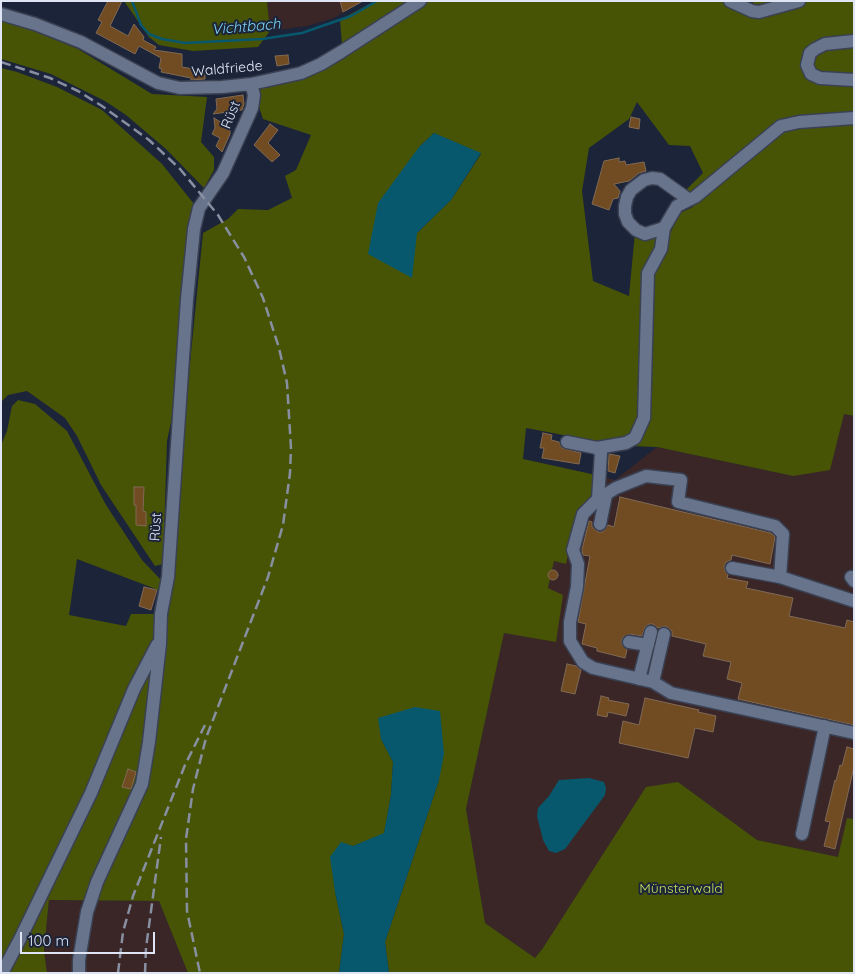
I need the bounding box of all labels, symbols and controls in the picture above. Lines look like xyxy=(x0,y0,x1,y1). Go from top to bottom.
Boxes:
water label: Vichtbach xyxy=(211,15,281,39)
street label: Waldfriede xyxy=(191,58,263,80)
street label: Rüst xyxy=(218,99,244,131)
street label: Rüst xyxy=(147,512,165,542)
park label: Münsterwald xyxy=(639,881,723,897)
scale bar xyxy=(22,922,158,954)
text: 100 m xyxy=(28,931,69,950)

